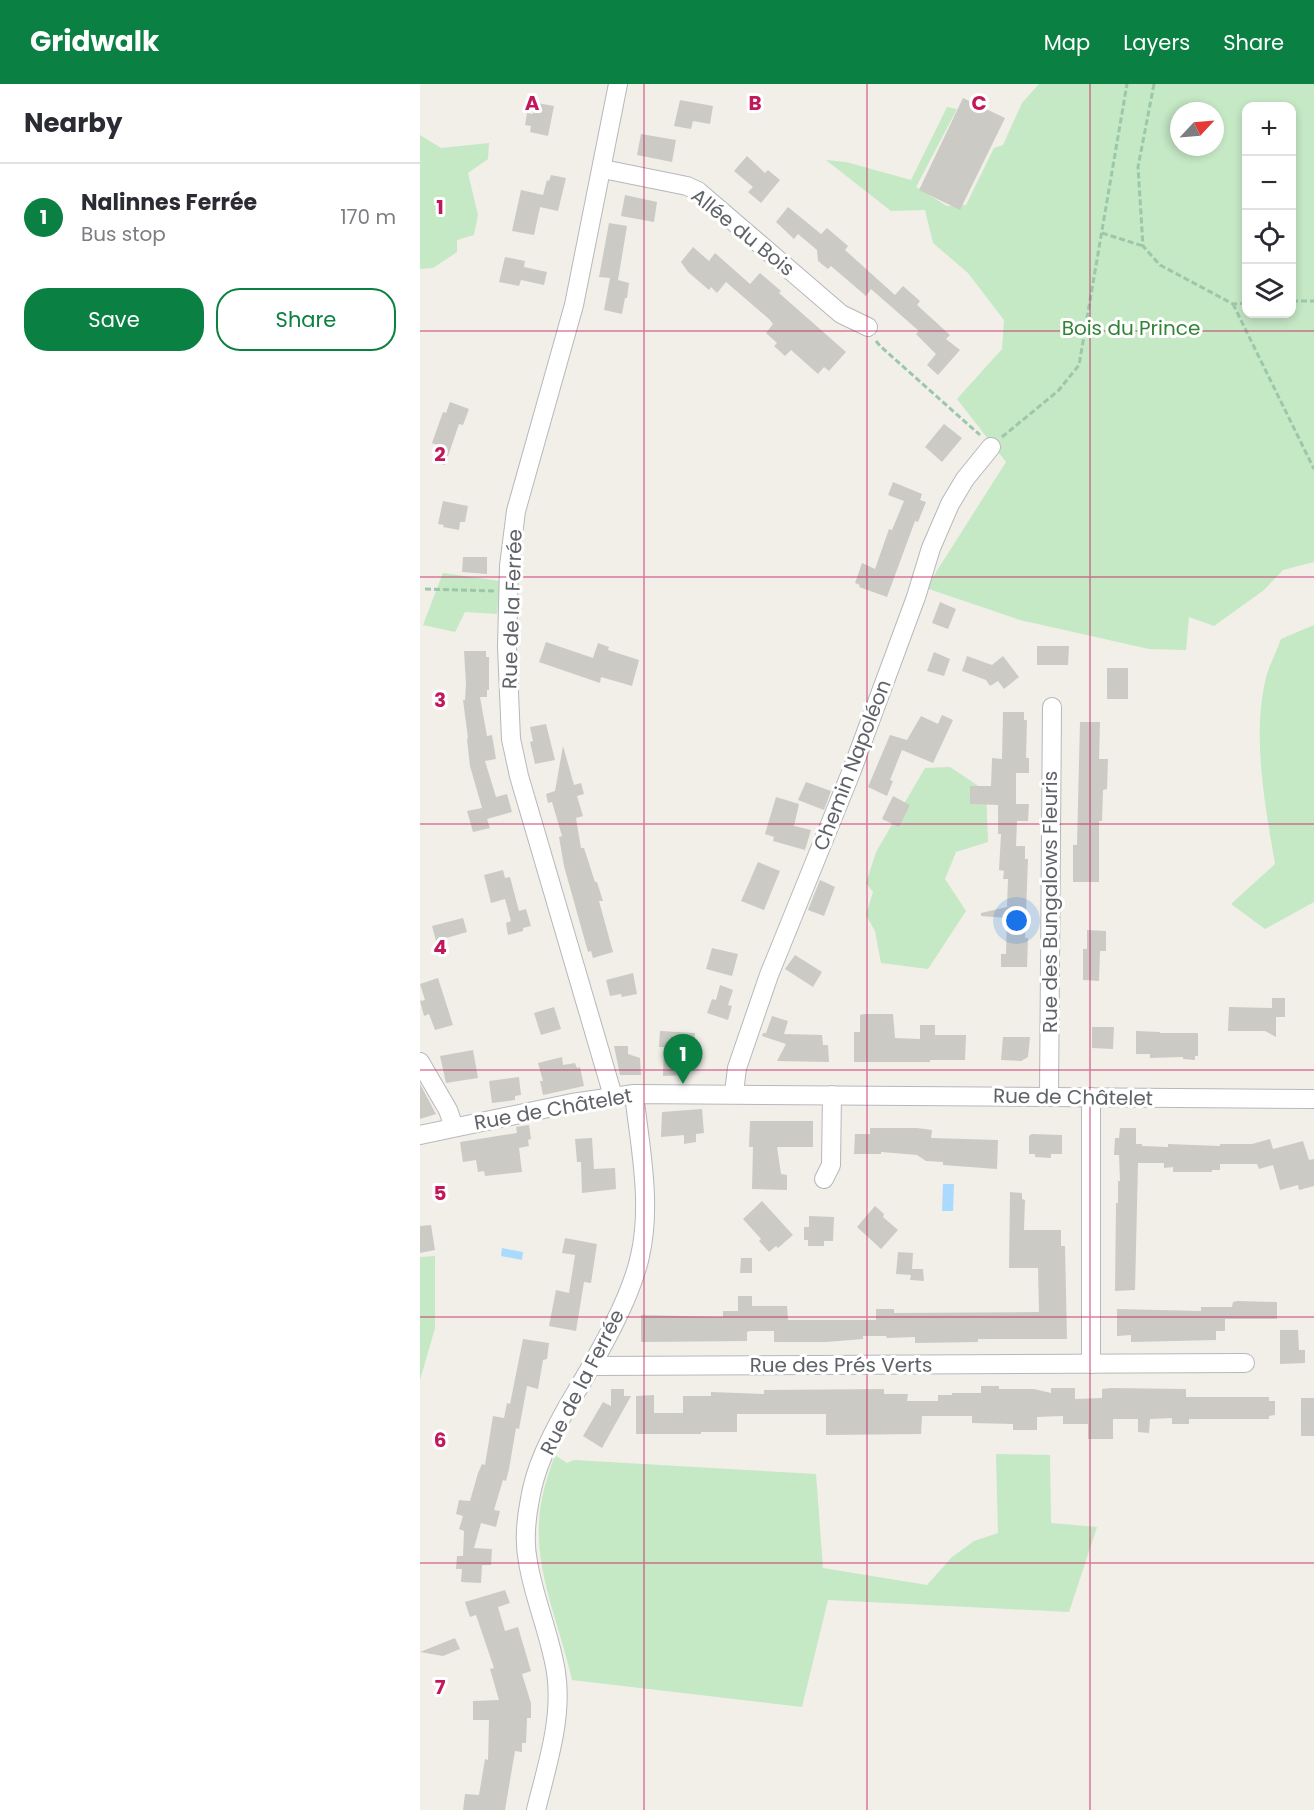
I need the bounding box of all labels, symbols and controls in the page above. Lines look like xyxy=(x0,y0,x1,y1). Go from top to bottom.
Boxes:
text: Gridwalk xyxy=(30,22,159,61)
text: Map xyxy=(1044,28,1090,57)
text: Layers xyxy=(1123,28,1190,57)
text: Share xyxy=(1223,28,1284,57)
text: A xyxy=(525,89,540,117)
text: B xyxy=(748,89,762,117)
text: C xyxy=(971,89,987,117)
north arrow xyxy=(1170,102,1224,156)
map controls xyxy=(1242,102,1296,318)
button: + xyxy=(1242,102,1296,156)
text: Nearby xyxy=(24,105,122,141)
button: − xyxy=(1242,156,1296,210)
street label: Allée du Bois xyxy=(685,182,801,282)
text: Nalinnes Ferrée xyxy=(81,187,257,218)
text: 1 xyxy=(436,193,444,221)
text: 1 xyxy=(40,203,47,231)
text: 170 m xyxy=(340,203,396,231)
button: locate xyxy=(1242,210,1296,264)
text: Bus stop xyxy=(81,220,166,248)
button: layers xyxy=(1242,264,1296,318)
button: Save xyxy=(24,288,204,351)
button: Share xyxy=(216,288,396,351)
park label: Bois du Prince xyxy=(1062,314,1200,342)
text: 2 xyxy=(434,440,446,468)
street label: Rue de la Ferrée xyxy=(495,529,529,689)
street label: Chemin Napoléon xyxy=(806,675,898,855)
text: 3 xyxy=(434,686,446,714)
street label: Rue des Bungalows Fleuris xyxy=(1036,771,1064,1033)
your location xyxy=(1002,906,1031,935)
text: 4 xyxy=(433,933,447,961)
pin: 1 xyxy=(664,1034,702,1084)
street label: Rue de Châtelet xyxy=(472,1081,634,1137)
street label: Rue de Châtelet xyxy=(993,1082,1153,1112)
text: 5 xyxy=(434,1179,447,1207)
street label: Rue de la Ferrée xyxy=(533,1304,631,1460)
street label: Rue des Prés Verts xyxy=(750,1351,932,1379)
text: 6 xyxy=(434,1426,446,1454)
text: 7 xyxy=(435,1673,446,1701)

